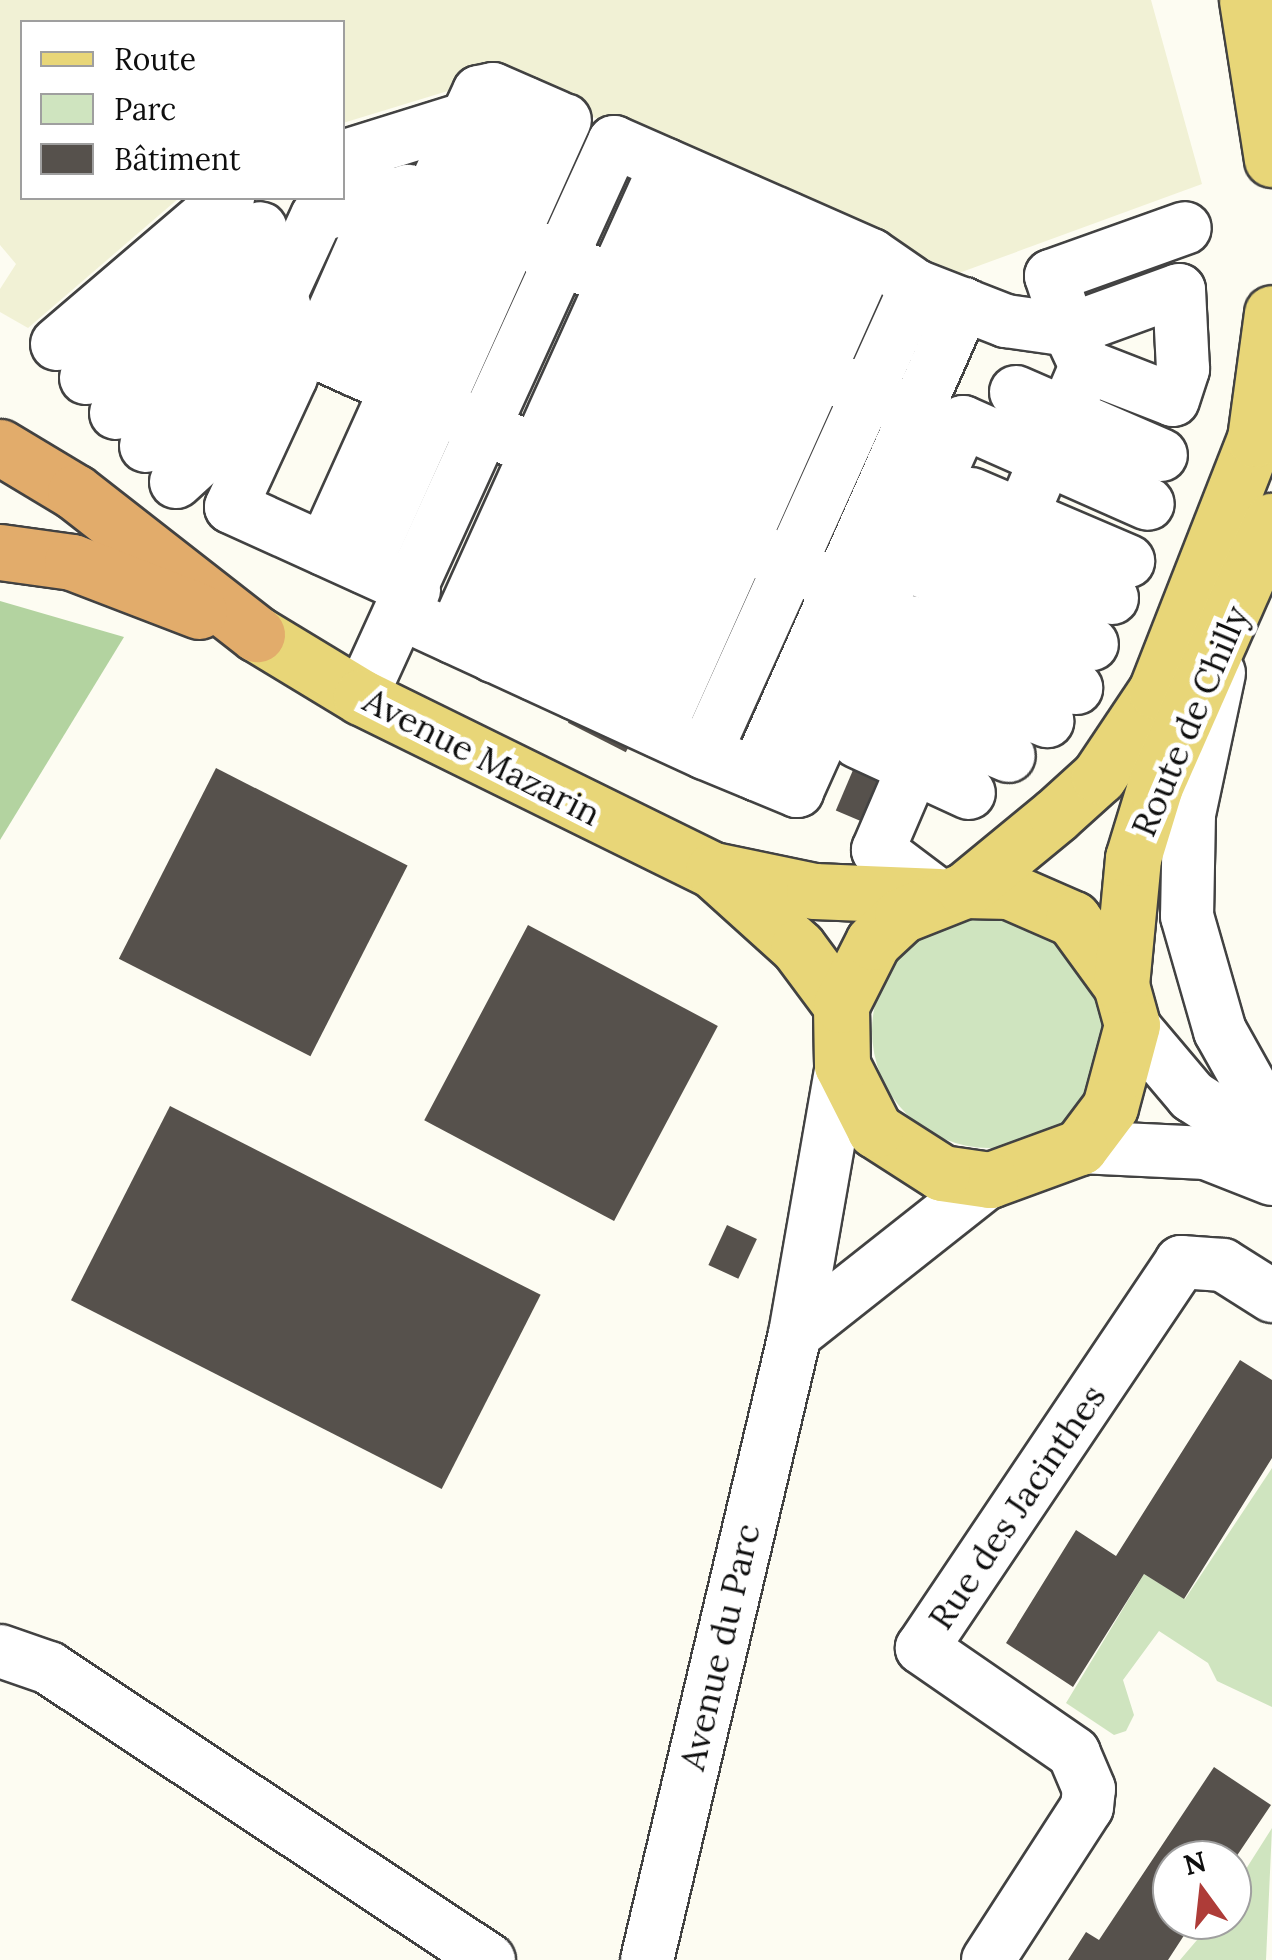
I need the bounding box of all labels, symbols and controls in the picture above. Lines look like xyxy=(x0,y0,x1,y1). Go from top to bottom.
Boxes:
legend xyxy=(20,20,345,200)
text: Route xyxy=(114,40,196,78)
text: Parc xyxy=(114,90,176,128)
text: Bâtiment xyxy=(114,140,241,178)
street label: Route de Chilly xyxy=(1123,599,1257,843)
street label: Avenue Mazarin xyxy=(356,679,608,835)
street label: Rue des Jacinthes xyxy=(920,1377,1114,1637)
street label: Avenue du Parc xyxy=(671,1520,769,1774)
north arrow xyxy=(1152,1840,1252,1940)
text: N xyxy=(1180,1843,1210,1883)

